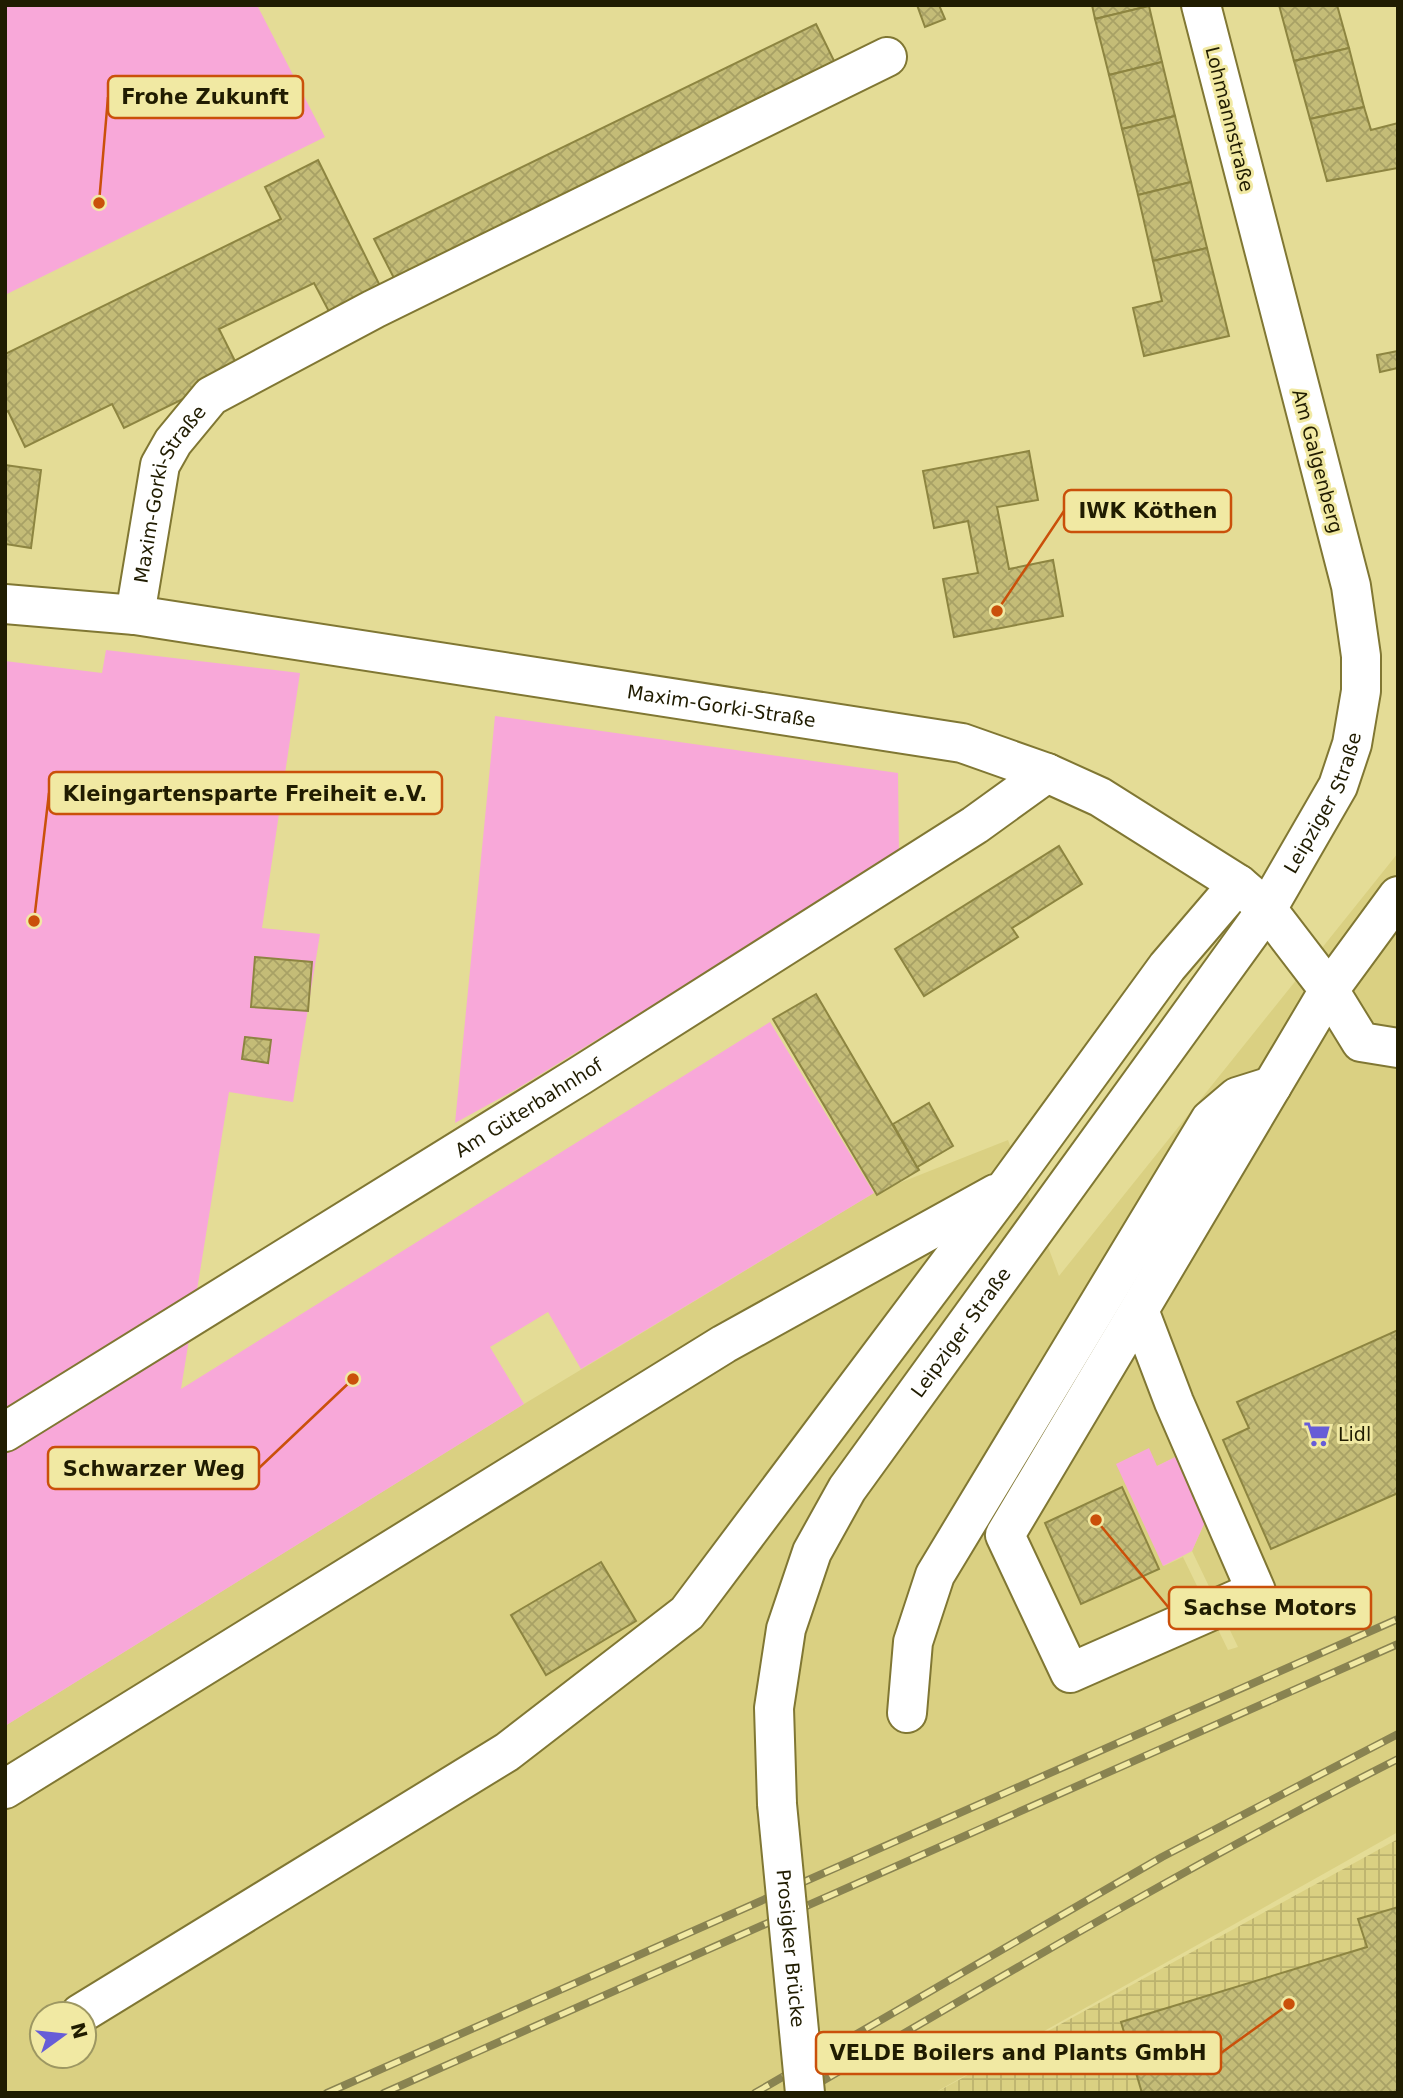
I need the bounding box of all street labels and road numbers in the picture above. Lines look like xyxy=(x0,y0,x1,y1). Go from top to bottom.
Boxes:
street label: Lohmannstraße xyxy=(1201,44,1259,194)
street label: Am Galgenberg xyxy=(1288,387,1348,535)
street label: Maxim-Gorki-Straße xyxy=(130,400,210,585)
street label: Maxim-Gorki-Straße xyxy=(626,680,817,731)
street label: Leipziger Straße xyxy=(1279,731,1365,877)
street label: Am Güterbahnhof xyxy=(451,1053,607,1161)
street label: Leipziger Straße xyxy=(906,1263,1015,1401)
street label: Prosigker Brücke xyxy=(772,1868,810,2028)

